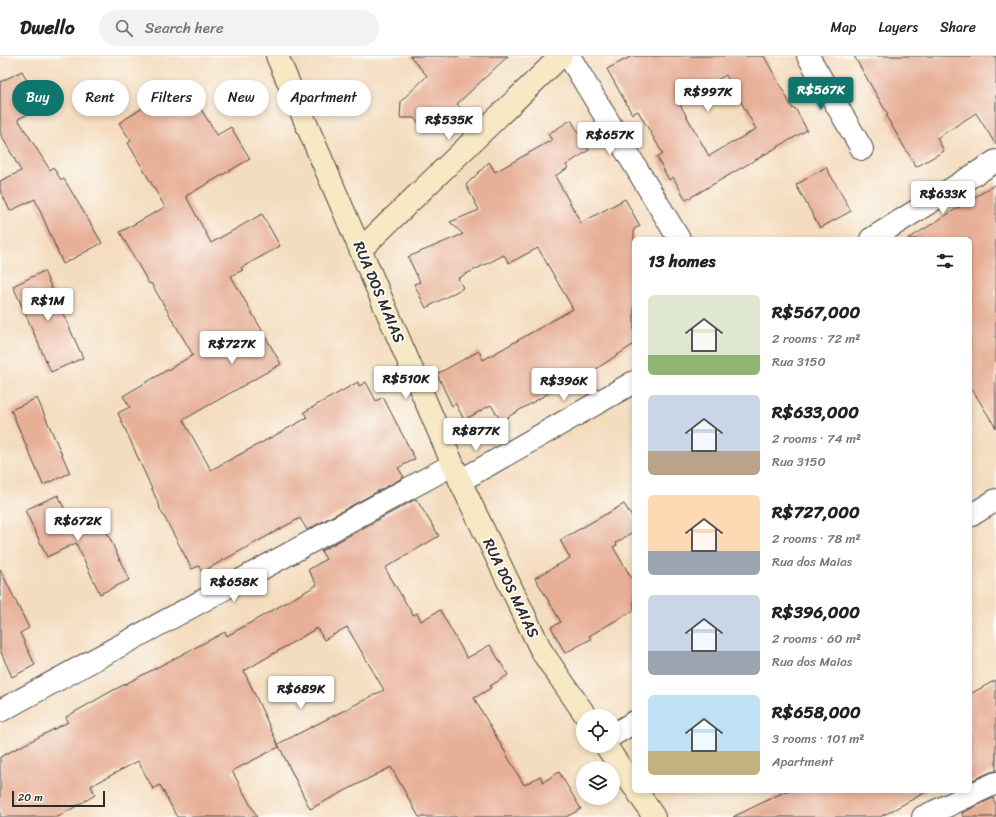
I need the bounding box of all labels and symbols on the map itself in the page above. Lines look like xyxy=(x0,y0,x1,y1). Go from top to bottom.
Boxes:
pin: R$567K xyxy=(788,77,854,111)
pin: R$997K xyxy=(675,79,741,113)
pin: R$535K xyxy=(416,107,482,141)
pin: R$657K xyxy=(577,122,643,156)
pin: R$633K xyxy=(910,181,976,215)
street label: RUA DOS MAIAS xyxy=(346,237,412,348)
pin: R$1M xyxy=(24,288,72,322)
pin: R$727K xyxy=(199,331,265,365)
pin: R$510K xyxy=(373,366,439,400)
pin: R$396K xyxy=(531,368,597,402)
pin: R$877K xyxy=(443,418,509,452)
pin: R$672K xyxy=(45,508,111,542)
street label: RUA DOS MAIAS xyxy=(476,534,547,643)
pin: R$658K xyxy=(201,569,267,603)
pin: R$689K xyxy=(268,676,334,710)
scale bar xyxy=(12,789,105,808)

